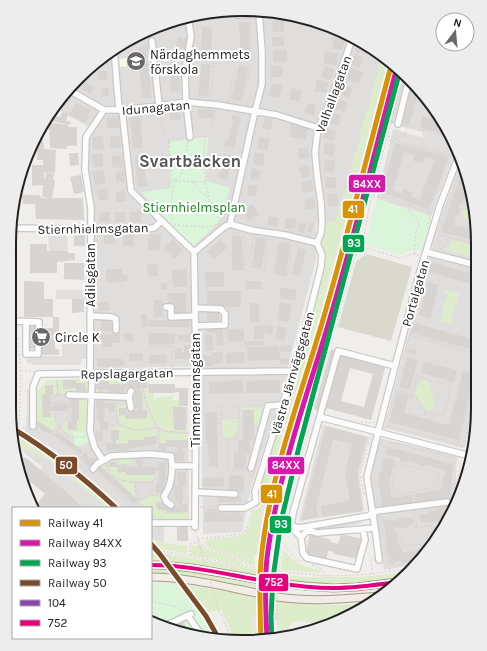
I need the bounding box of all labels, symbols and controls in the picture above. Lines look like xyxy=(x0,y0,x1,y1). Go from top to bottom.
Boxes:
north arrow xyxy=(435,12,475,52)
text: N xyxy=(452,16,463,30)
place label: Närdaghemmets förskola xyxy=(150,47,250,77)
school or university icon: Närdaghemmets förskola xyxy=(125,50,147,72)
street label: Valhallagatan xyxy=(312,53,354,135)
street label: Idunagatan xyxy=(121,97,191,118)
district label: Svartbäcken xyxy=(139,151,241,171)
line badge: 84XX xyxy=(348,174,386,193)
text: 84XX xyxy=(353,178,382,191)
park label: Stiernhielmsplan xyxy=(142,200,246,215)
line badge: 41 xyxy=(342,200,365,219)
text: 41 xyxy=(348,203,358,216)
street label: Stiernhielmsgatan xyxy=(37,220,149,237)
line badge: 93 xyxy=(342,234,365,253)
text: 93 xyxy=(347,237,361,250)
street label: Adilsgatan xyxy=(83,243,98,307)
street label: Portalgatan xyxy=(399,258,432,328)
street label: Västra Järnvägsgatan xyxy=(268,310,317,437)
supermarket icon: Circle K xyxy=(30,326,52,348)
place label: Circle K xyxy=(55,330,100,345)
street label: Timmermansgatan xyxy=(188,333,203,447)
street label: Repslagargatan xyxy=(80,365,174,382)
line badge: 50 xyxy=(55,456,78,475)
line badge: 84XX xyxy=(267,456,305,475)
text: 50 xyxy=(59,459,73,472)
text: 84XX xyxy=(272,459,301,472)
line badge: 41 xyxy=(260,484,283,504)
text: 41 xyxy=(267,488,277,501)
legend xyxy=(12,507,152,639)
line badge: 93 xyxy=(269,515,292,534)
text: Railway 41 xyxy=(48,516,103,530)
text: 93 xyxy=(274,518,288,531)
text: Railway 84XX xyxy=(48,536,122,550)
text: Railway 93 xyxy=(48,556,107,570)
line badge: 752 xyxy=(258,573,289,592)
text: Railway 50 xyxy=(48,576,107,590)
text: 752 xyxy=(265,576,284,589)
text: 104 xyxy=(48,596,66,610)
text: 752 xyxy=(48,616,67,630)

